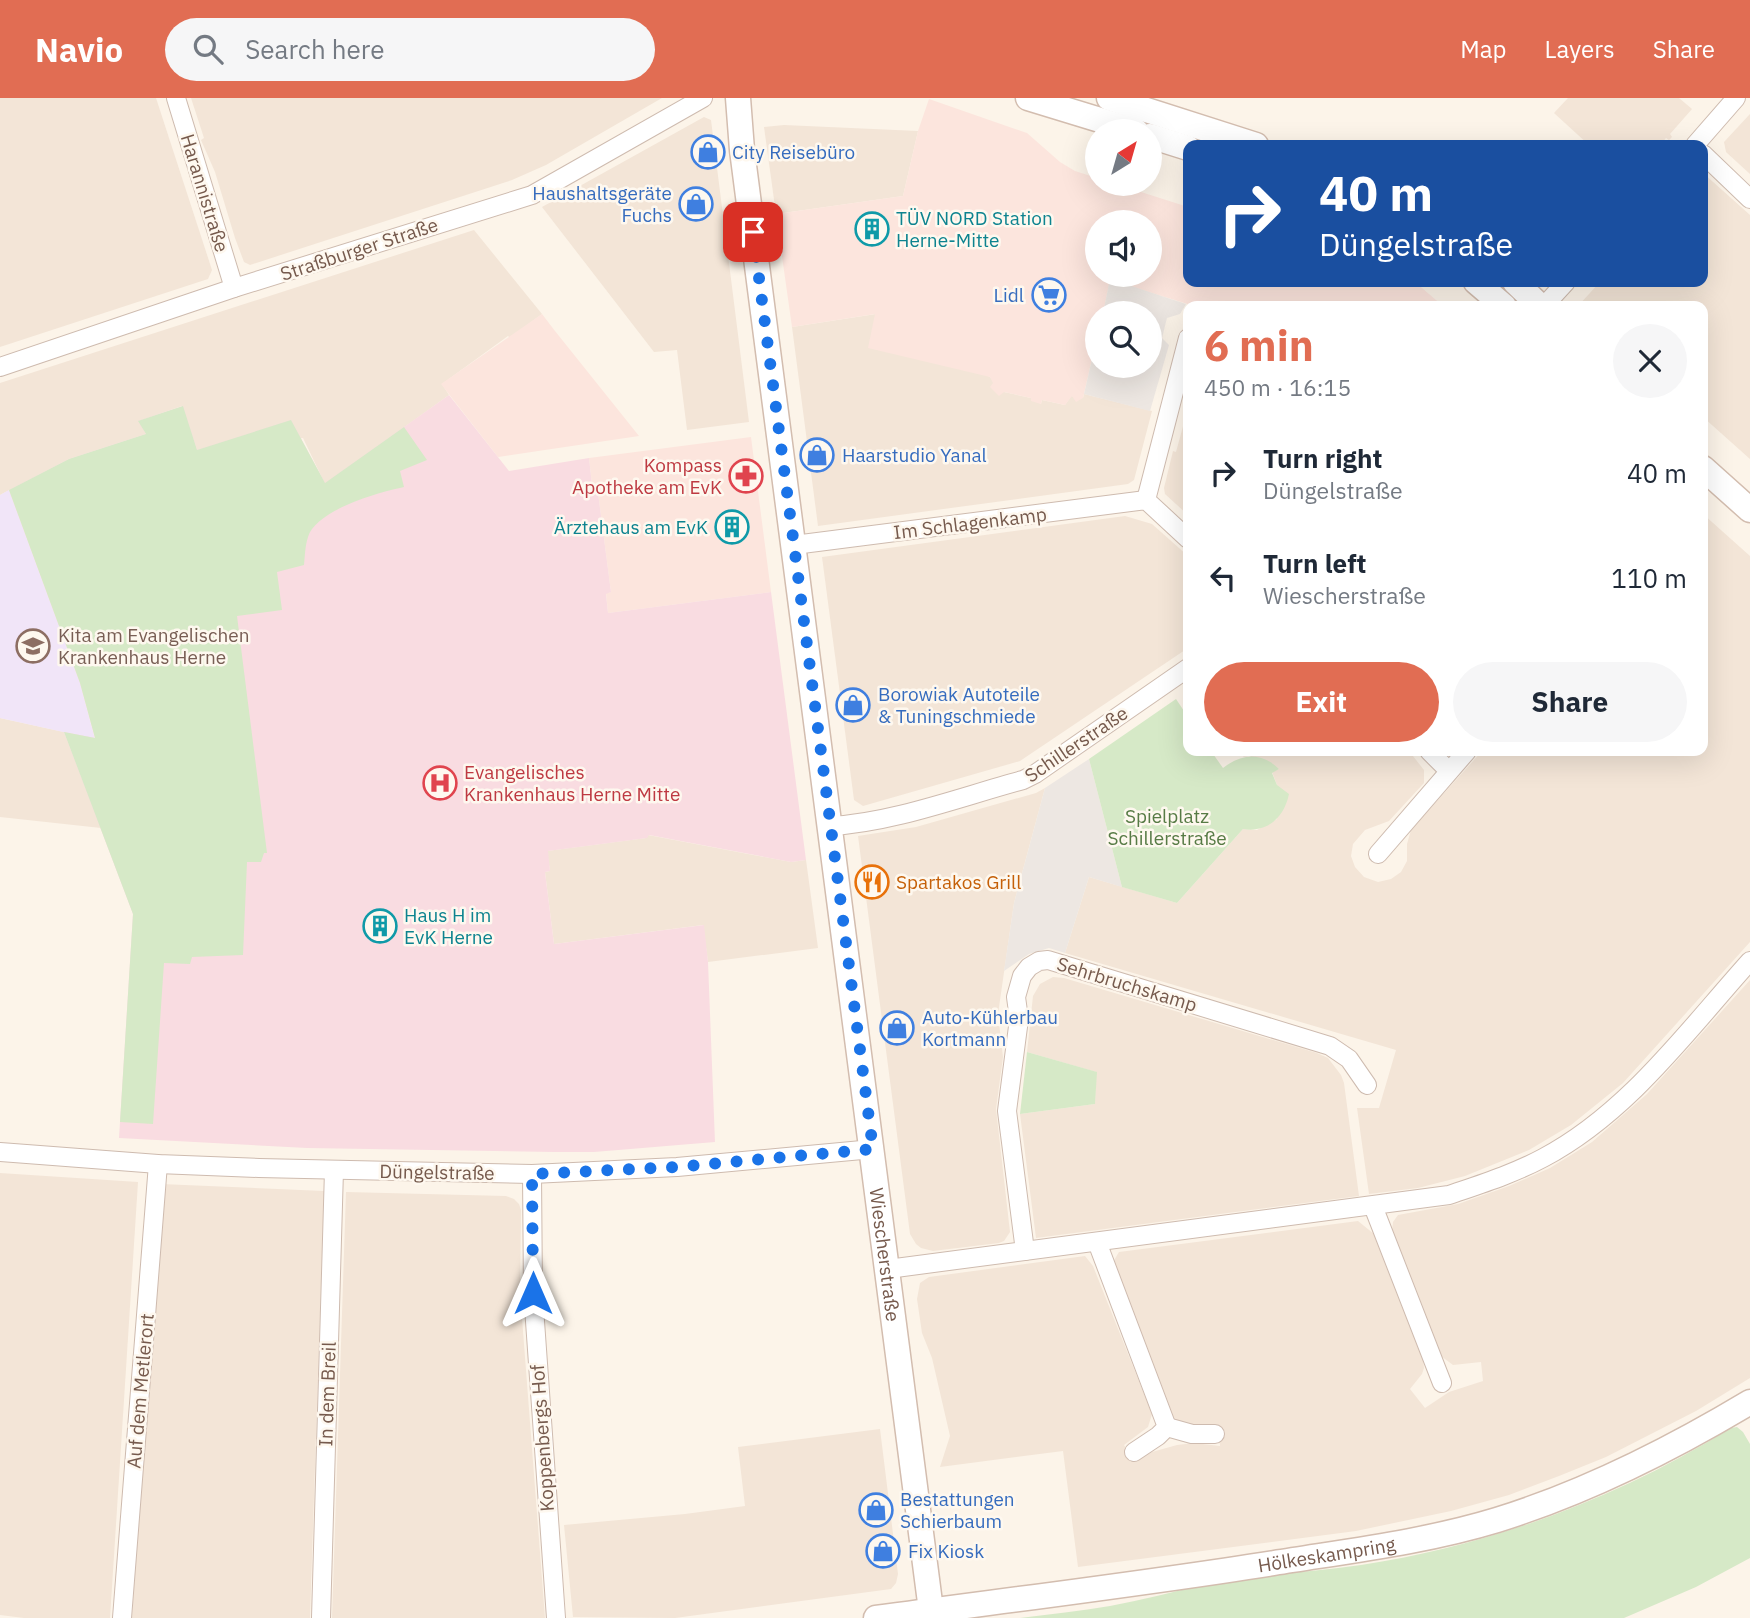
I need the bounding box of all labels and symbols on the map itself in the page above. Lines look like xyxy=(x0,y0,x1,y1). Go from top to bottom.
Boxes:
north arrow xyxy=(1085,119,1162,196)
street label: Harannistraße xyxy=(176,131,234,255)
shop icon: City Reisebüro xyxy=(689,133,727,171)
place label: City Reisebüro xyxy=(732,140,855,164)
place label: Haushaltsgeräte Fuchs xyxy=(532,181,672,227)
shop icon: Haushaltsgeräte Fuchs xyxy=(677,185,715,223)
pin xyxy=(723,202,783,262)
place label: TÜV NORD Station Herne-Mitte xyxy=(896,206,1053,252)
building icon: TÜV NORD Station Herne-Mitte xyxy=(853,210,891,248)
street label: Straßburger Straße xyxy=(277,212,441,286)
supermarket icon: Lidl xyxy=(1030,276,1068,314)
place label: Lidl xyxy=(994,283,1024,307)
shop icon: Haarstudio Yanal xyxy=(798,436,836,474)
place label: Haarstudio Yanal xyxy=(842,443,987,467)
place label: Kompass Apotheke am EvK xyxy=(572,453,722,499)
pharmacy icon: Kompass Apotheke am EvK xyxy=(727,457,765,495)
street label: Im Schlagenkamp xyxy=(892,502,1048,544)
building icon: Ärztehaus am EvK xyxy=(713,508,751,546)
place label: Ärztehaus am EvK xyxy=(554,515,708,539)
place label: Kita am Evangelischen Krankenhaus Herne xyxy=(58,623,250,669)
school or university icon: Kita am Evangelischen Krankenhaus Herne xyxy=(14,627,52,665)
place label: Borowiak Autoteile & Tuningschmiede xyxy=(878,682,1040,728)
shop icon: Borowiak Autoteile & Tuningschmiede xyxy=(834,686,872,724)
street label: Schillerstraße xyxy=(1020,701,1132,787)
place label: Evangelisches Krankenhaus Herne Mitte xyxy=(464,760,680,806)
hospital icon: Evangelisches Krankenhaus Herne Mitte xyxy=(421,764,459,802)
park label: Spielplatz Schillerstraße xyxy=(1107,804,1227,850)
restaurant icon: Spartakos Grill xyxy=(853,863,891,901)
place label: Spartakos Grill xyxy=(896,870,1021,894)
place label: Haus H im EvK Herne xyxy=(404,903,493,949)
building icon: Haus H im EvK Herne xyxy=(361,907,399,945)
street label: Sehrbruchskamp xyxy=(1054,951,1200,1017)
place label: Auto-Kühlerbau Kortmann xyxy=(922,1005,1058,1051)
shop icon: Auto-Kühlerbau Kortmann xyxy=(878,1009,916,1047)
street label: Düngelstraße xyxy=(379,1159,495,1185)
street label: Wiescherstraße xyxy=(864,1186,906,1323)
position arrow xyxy=(496,1256,570,1330)
street label: Auf dem Metlerort xyxy=(121,1312,159,1470)
street label: In dem Breil xyxy=(313,1341,341,1447)
street label: Koppenbergs Hof xyxy=(525,1364,559,1512)
place label: Bestattungen Schierbaum xyxy=(900,1487,1015,1533)
shop icon: Bestattungen Schierbaum xyxy=(857,1491,895,1529)
shop icon: Fix Kiosk xyxy=(864,1532,902,1570)
street label: Hölkeskampring xyxy=(1256,1532,1397,1577)
place label: Fix Kiosk xyxy=(908,1539,984,1563)

